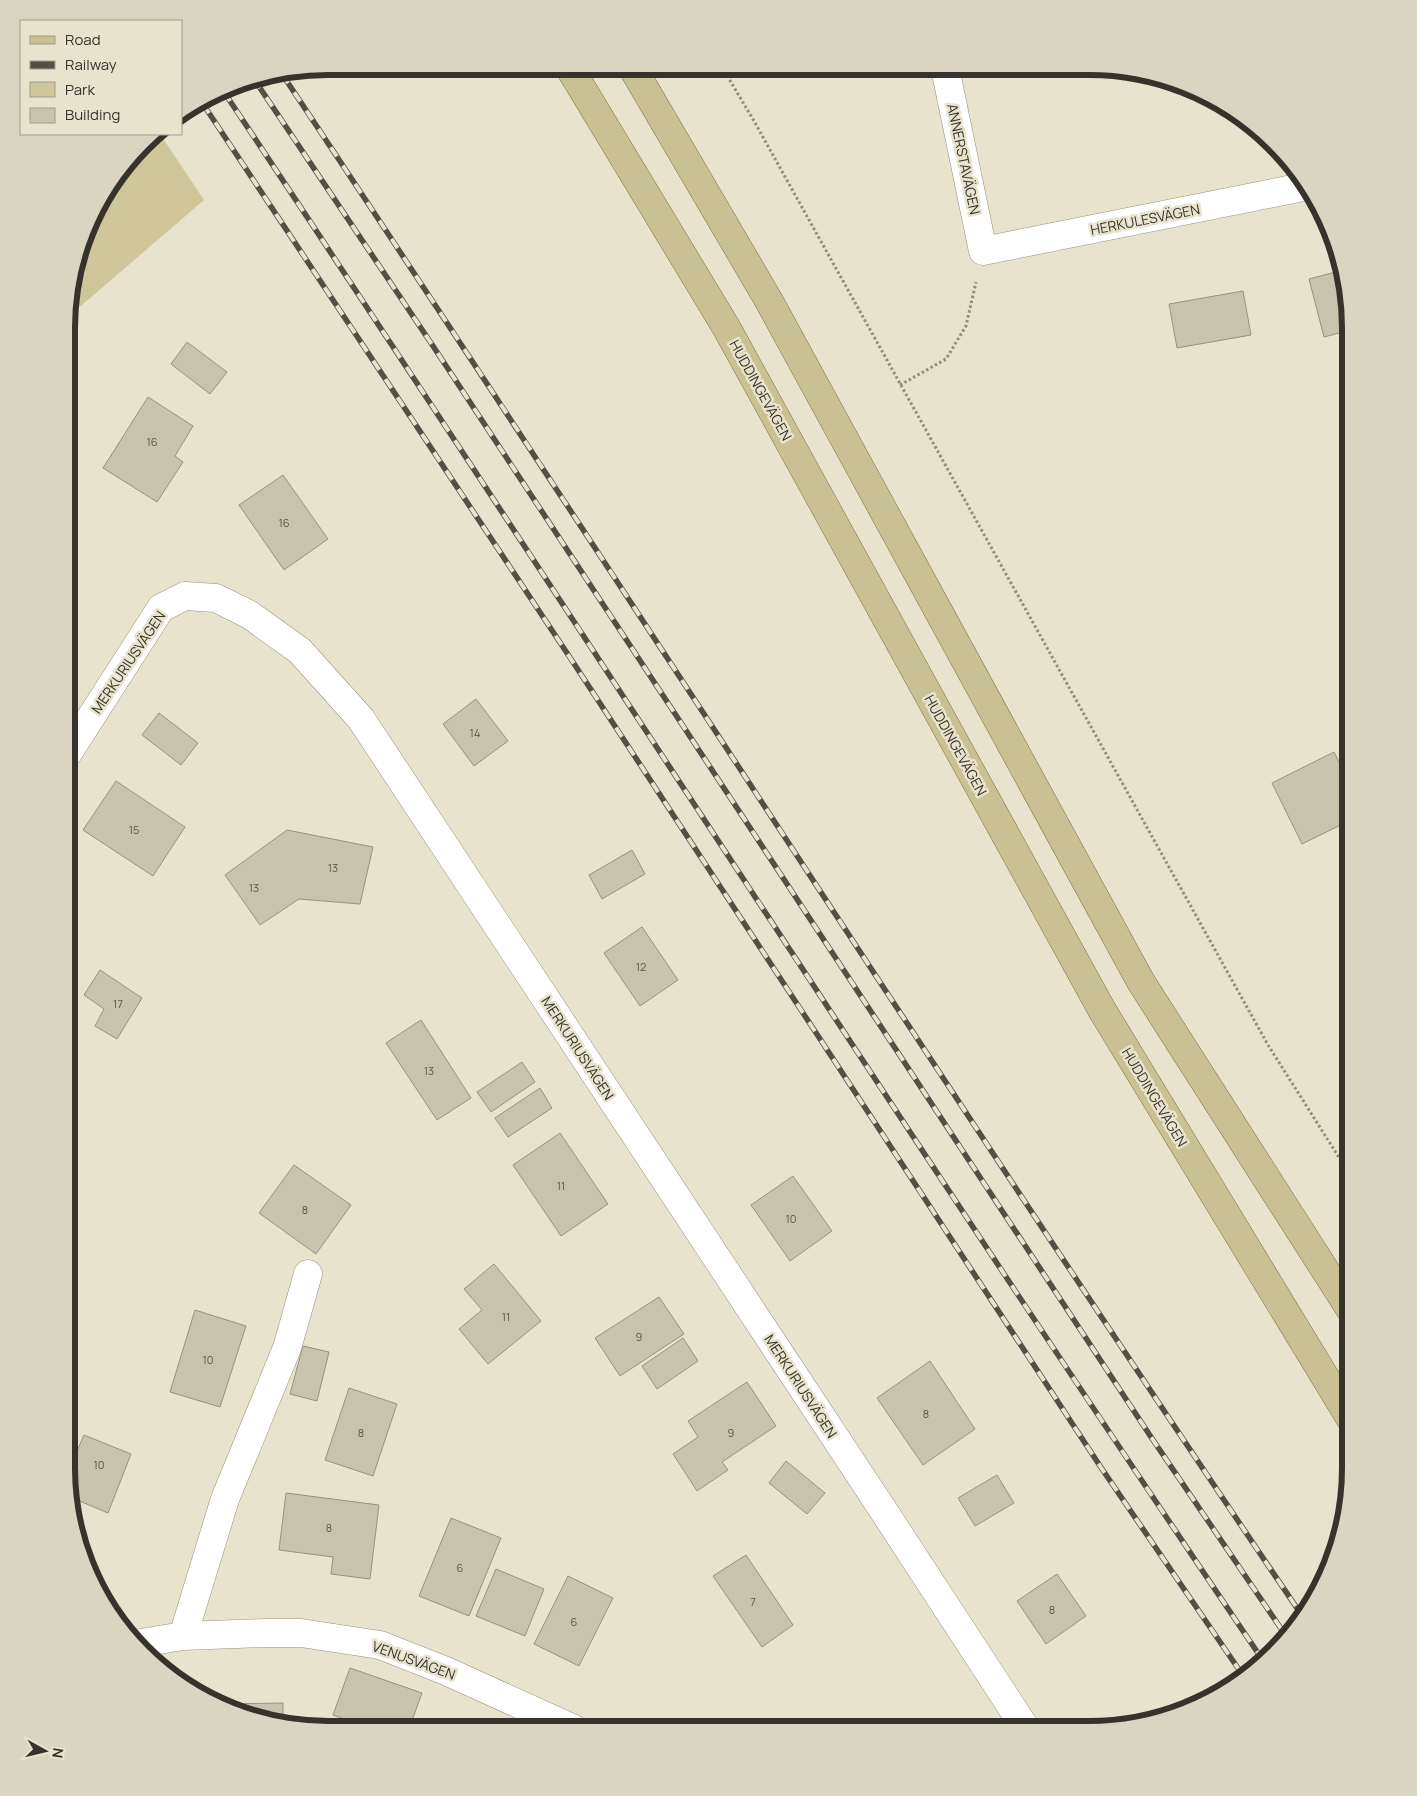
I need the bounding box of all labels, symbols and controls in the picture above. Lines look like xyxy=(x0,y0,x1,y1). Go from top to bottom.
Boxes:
legend xyxy=(20,20,182,135)
text: Road xyxy=(65,29,101,50)
text: Railway xyxy=(65,54,117,75)
text: Park xyxy=(65,79,95,100)
street label: ANNERSTAVÄGEN xyxy=(943,102,985,216)
text: Building xyxy=(65,104,120,125)
street label: HERKULESVÄGEN xyxy=(1089,199,1201,239)
street label: HUDDINGEVÄGEN xyxy=(725,336,797,444)
house number: 16 xyxy=(146,434,158,449)
house number: 16 xyxy=(278,515,290,530)
street label: MERKURIUSVÄGEN xyxy=(87,607,169,717)
street label: HUDDINGEVÄGEN xyxy=(920,691,992,799)
house number: 14 xyxy=(470,725,480,740)
house number: 15 xyxy=(129,822,139,837)
house number: 13 xyxy=(328,860,338,875)
house number: 13 xyxy=(249,880,259,895)
house number: 12 xyxy=(636,959,646,974)
street label: MERKURIUSVÄGEN xyxy=(537,992,619,1104)
house number: 17 xyxy=(113,996,123,1011)
street label: HUDDINGEVÄGEN xyxy=(1118,1044,1192,1150)
house number: 13 xyxy=(424,1063,434,1078)
house number: 11 xyxy=(557,1178,565,1193)
house number: 8 xyxy=(302,1202,308,1217)
house number: 10 xyxy=(785,1211,797,1226)
house number: 11 xyxy=(502,1309,510,1324)
house number: 9 xyxy=(636,1329,643,1344)
street label: MERKURIUSVÄGEN xyxy=(760,1330,842,1442)
house number: 10 xyxy=(202,1352,214,1367)
house number: 8 xyxy=(923,1406,929,1421)
house number: 8 xyxy=(358,1425,364,1440)
house number: 9 xyxy=(728,1425,735,1440)
house number: 10 xyxy=(93,1457,105,1472)
house number: 8 xyxy=(326,1520,332,1535)
house number: 6 xyxy=(457,1560,464,1575)
house number: 7 xyxy=(750,1594,756,1609)
house number: 8 xyxy=(1049,1602,1055,1617)
house number: 6 xyxy=(571,1614,578,1629)
street label: VENUSVÄGEN xyxy=(370,1636,458,1684)
north arrow xyxy=(20,1726,70,1776)
text: N xyxy=(48,1747,68,1759)

